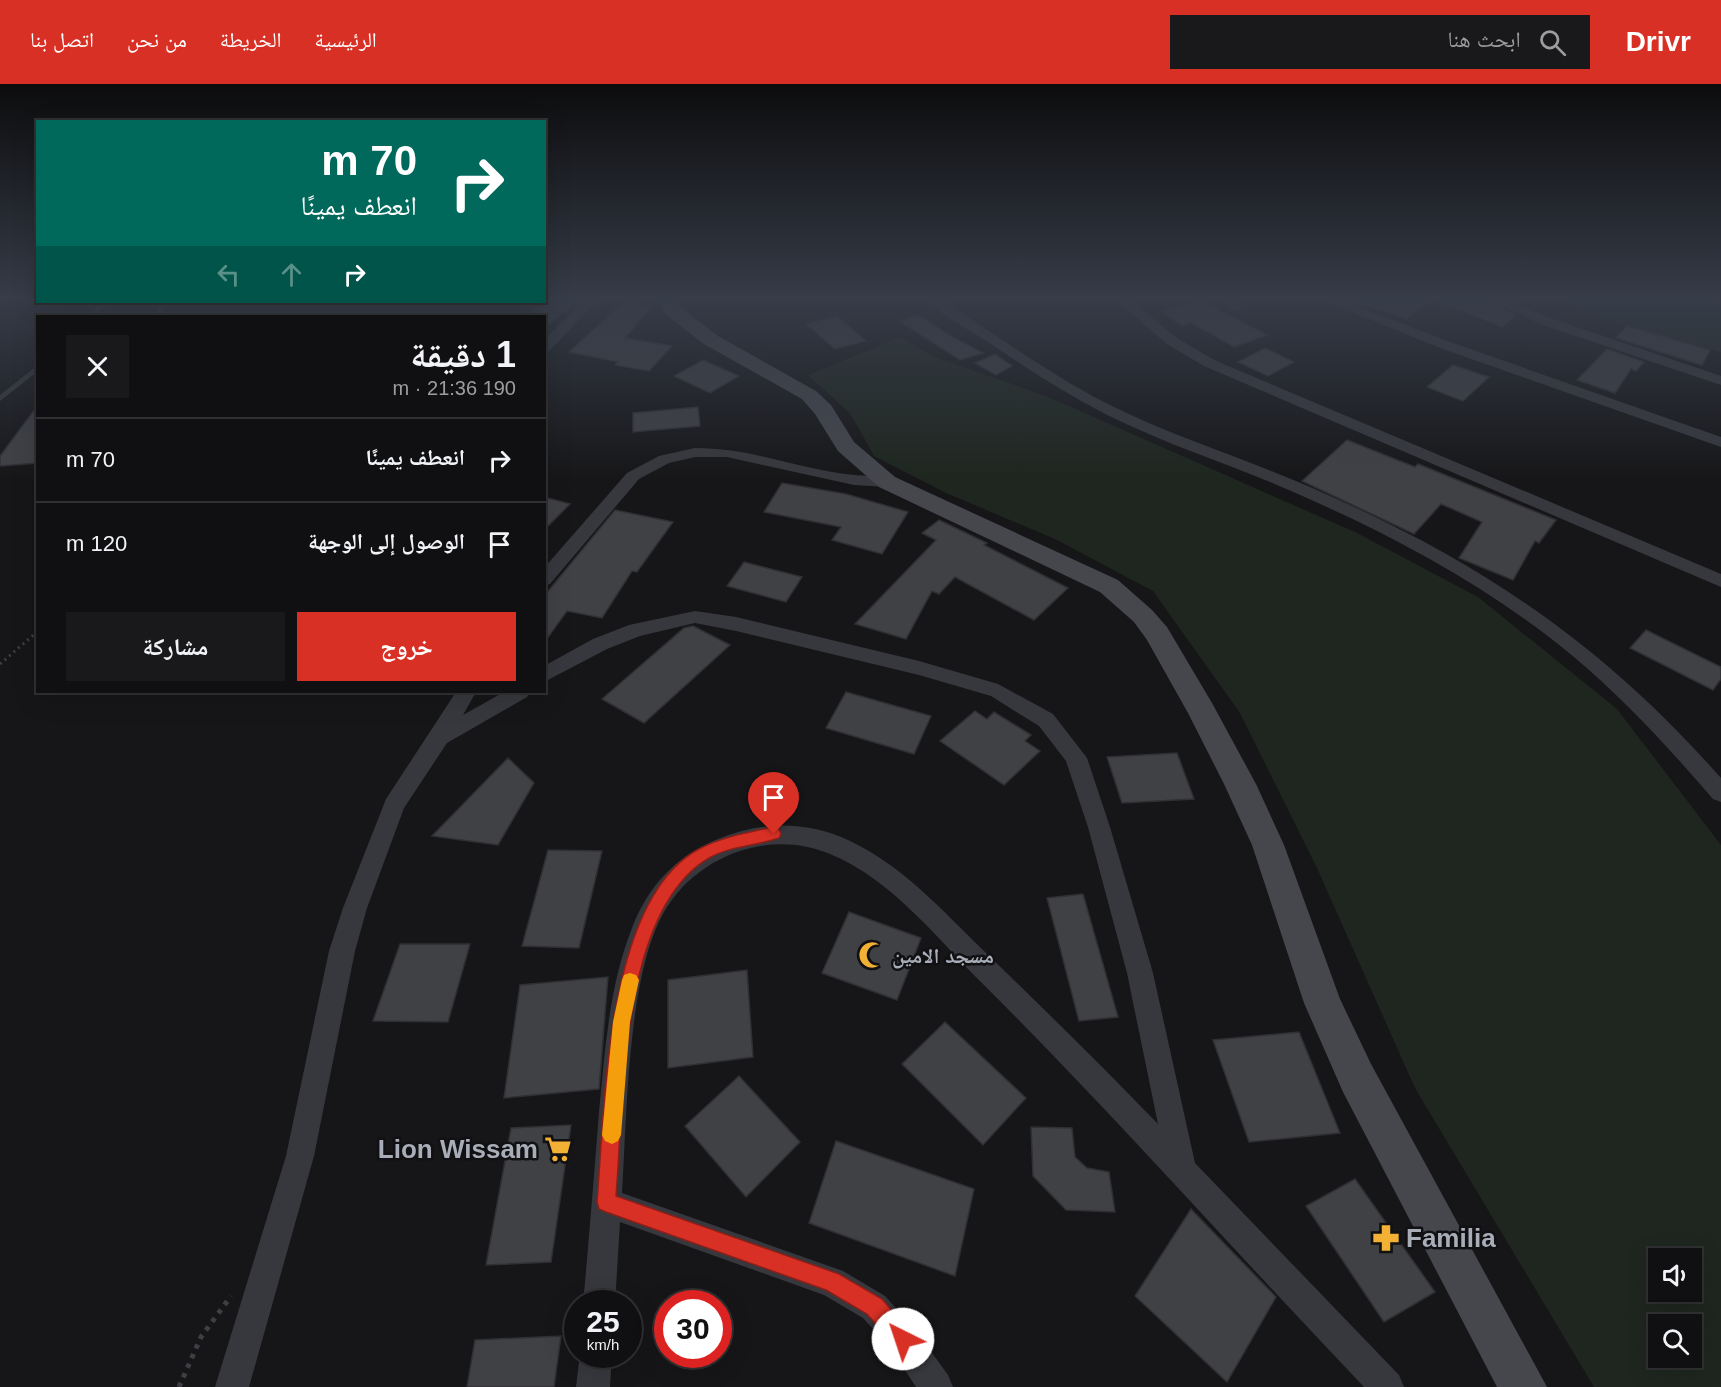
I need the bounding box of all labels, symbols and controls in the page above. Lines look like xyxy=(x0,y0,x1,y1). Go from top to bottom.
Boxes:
search box xyxy=(1170,15,1590,69)
icon: search xyxy=(1536,26,1569,59)
text: Drivr xyxy=(1626,26,1691,57)
text: ابحث هنا xyxy=(1447,27,1521,52)
text: اتصل بنا xyxy=(30,28,94,51)
text: من نحن xyxy=(127,28,187,51)
text: الخريطة xyxy=(220,28,282,51)
text: الرئيسية xyxy=(315,28,377,51)
text: 70 m xyxy=(321,137,417,184)
icon: right xyxy=(438,144,516,222)
text: انعطف يمينًا xyxy=(301,191,417,221)
icon: left xyxy=(212,258,245,291)
icon: ahead xyxy=(275,258,308,291)
icon: right xyxy=(338,258,371,291)
text: 1 دقيقة xyxy=(410,334,516,375)
button: close xyxy=(66,335,129,398)
text: 190 m · 21:36 xyxy=(393,377,516,399)
icon: right xyxy=(483,444,516,477)
text: انعطف يمينًا xyxy=(366,445,465,470)
text: 70 m xyxy=(66,447,115,472)
icon: arrive xyxy=(483,528,516,561)
text: الوصول إلى الوجهة xyxy=(308,529,465,554)
text: 120 m xyxy=(66,531,127,556)
button: مشاركة xyxy=(66,612,285,681)
button: خروج xyxy=(297,612,516,681)
pin xyxy=(748,772,799,834)
icon: arrive xyxy=(757,781,790,814)
mosque icon: مسجد الامين xyxy=(857,940,887,970)
place label: مسجد الامين xyxy=(892,944,994,969)
place label: Lion Wissam xyxy=(378,1134,538,1164)
supermarket icon: Lion Wissam xyxy=(543,1134,573,1164)
pharmacy icon: Familia xyxy=(1371,1223,1401,1253)
place label: Familia xyxy=(1406,1223,1496,1253)
map controls xyxy=(1648,1248,1702,1368)
button: sound xyxy=(1648,1248,1702,1302)
speed limit sign: 30 xyxy=(654,1290,732,1368)
text: 25 xyxy=(586,1305,620,1338)
position arrow xyxy=(871,1307,935,1371)
button: search xyxy=(1648,1314,1702,1368)
text: km/h xyxy=(587,1336,619,1353)

